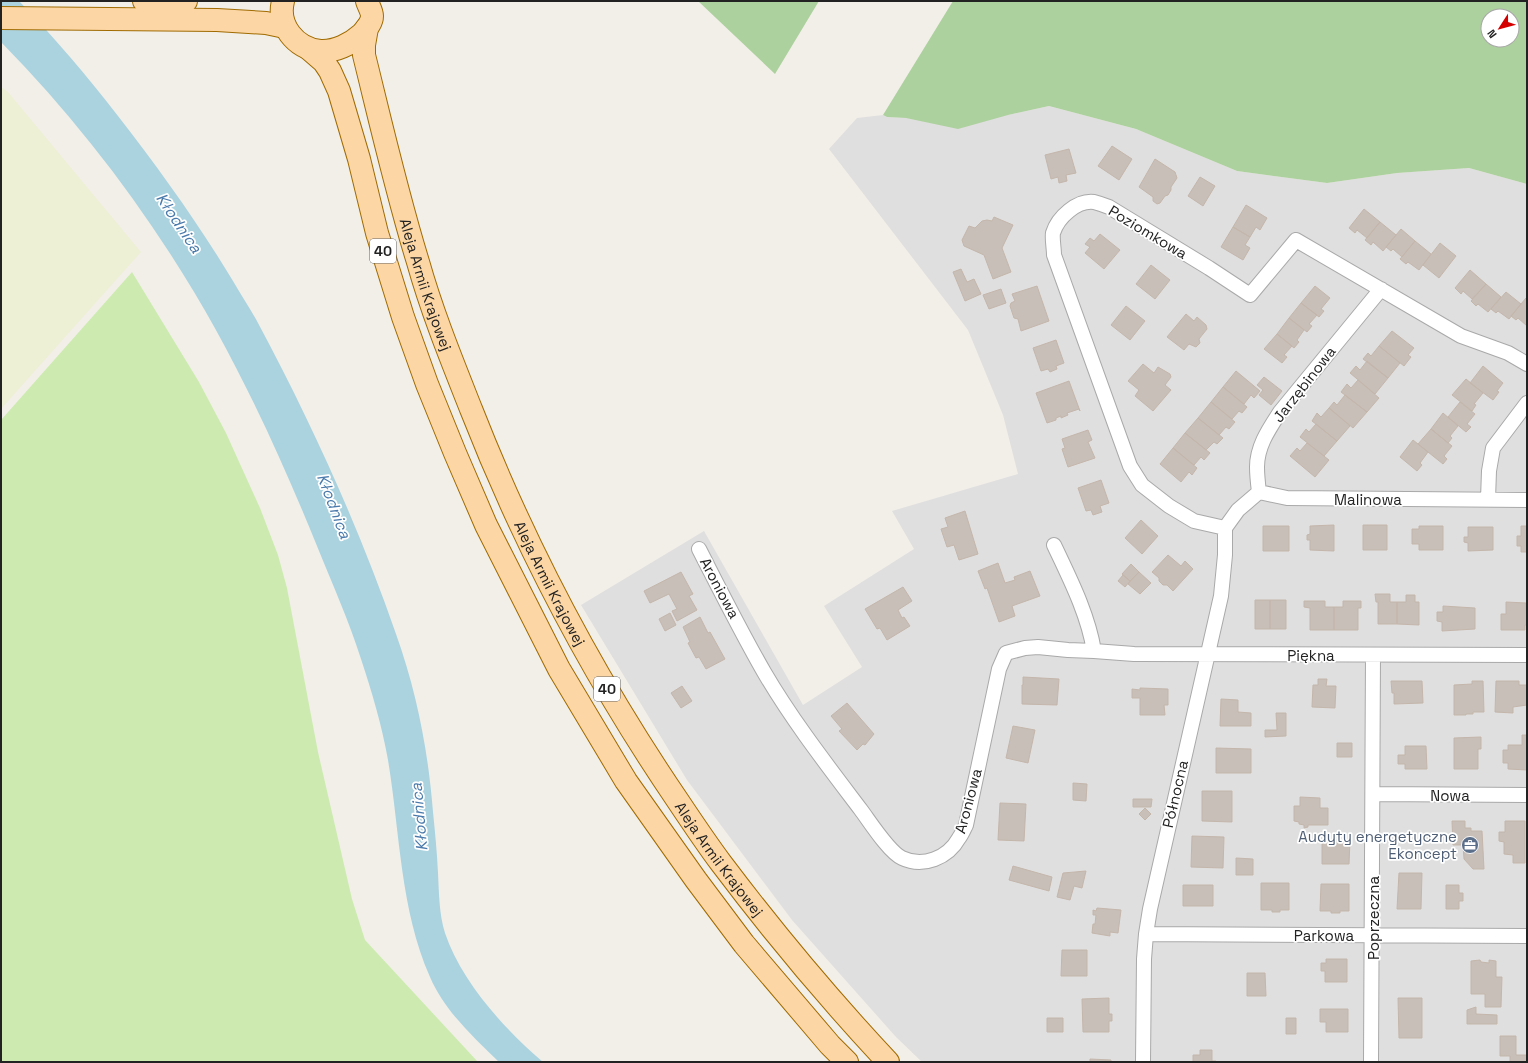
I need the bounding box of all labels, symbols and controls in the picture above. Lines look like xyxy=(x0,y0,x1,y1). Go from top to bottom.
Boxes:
north arrow xyxy=(1480,8,1520,48)
text: N xyxy=(1484,27,1500,41)
water label: Kłodnica xyxy=(151,189,207,258)
street label: Poziomkowa xyxy=(1105,201,1191,263)
street label: Aleja Armii Krajowej xyxy=(396,216,457,353)
road number: 40 xyxy=(370,239,396,263)
street label: Jarzębinowa xyxy=(1268,342,1340,426)
water label: Kłodnica xyxy=(312,470,356,542)
street label: Malinowa xyxy=(1334,490,1402,509)
street label: Aleja Armii Krajowej xyxy=(511,518,590,649)
street label: Aroniowa xyxy=(696,554,744,622)
street label: Piękna xyxy=(1287,646,1335,665)
road number: 40 xyxy=(594,677,620,701)
street label: Północna xyxy=(1158,758,1192,830)
street label: Aroniowa xyxy=(950,766,986,836)
water label: Kłodnica xyxy=(405,781,432,852)
street label: Nowa xyxy=(1430,786,1470,805)
street label: Aleja Armii Krajowej xyxy=(671,798,768,920)
place label: Audyty energetyczne Ekoncept xyxy=(1298,827,1457,863)
office icon: Audyty energetyczne Ekoncept xyxy=(1460,835,1480,855)
street label: Poprzeczna xyxy=(1364,876,1383,960)
street label: Parkowa xyxy=(1294,926,1355,945)

